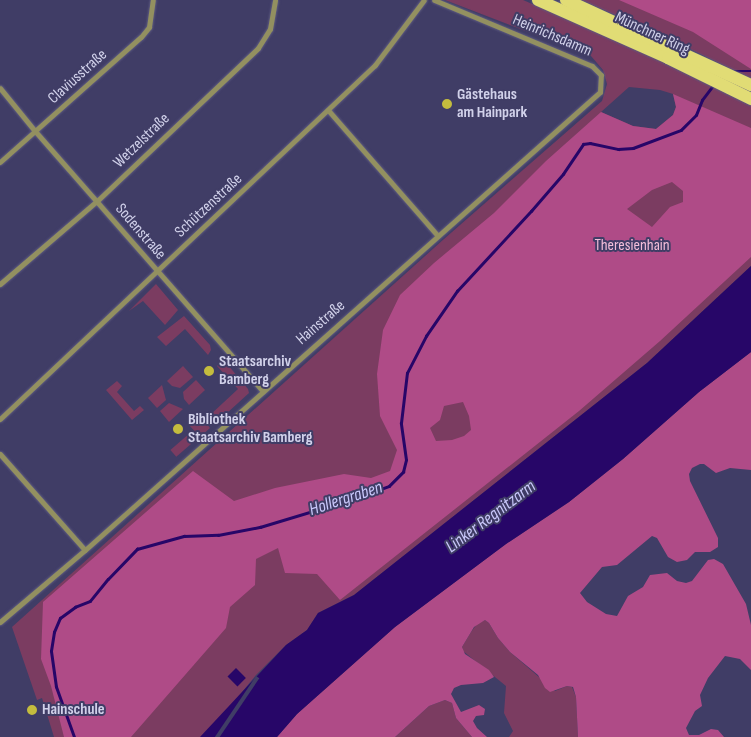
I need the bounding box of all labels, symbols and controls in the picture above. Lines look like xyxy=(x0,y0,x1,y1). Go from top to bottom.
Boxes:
street label: Münchner Ring xyxy=(612,8,692,60)
street label: Heinrichsdamm xyxy=(509,11,595,61)
street label: Claviusstraße xyxy=(45,46,111,108)
place label: Gästehaus am Hainpark xyxy=(457,85,527,123)
marker: Gästehaus am Hainpark xyxy=(441,98,453,110)
street label: Wetzelstraße xyxy=(110,110,174,172)
street label: Schützenstraße xyxy=(171,170,247,242)
street label: Sodenstraße xyxy=(111,200,169,264)
park label: Theresienhain xyxy=(594,236,670,256)
street label: Hainstraße xyxy=(293,297,349,349)
place label: Staatsarchiv Bamberg xyxy=(219,352,291,390)
marker: Staatsarchiv Bamberg xyxy=(203,365,215,377)
place label: Bibliothek Staatsarchiv Bamberg xyxy=(188,410,313,448)
marker: Bibliothek Staatsarchiv Bamberg xyxy=(172,423,184,435)
water label: Linker Regnitzarm xyxy=(442,476,540,558)
water label: Hollergraben xyxy=(307,477,385,521)
place label: Hainschule xyxy=(42,700,105,720)
marker: Hainschule xyxy=(26,704,38,716)

